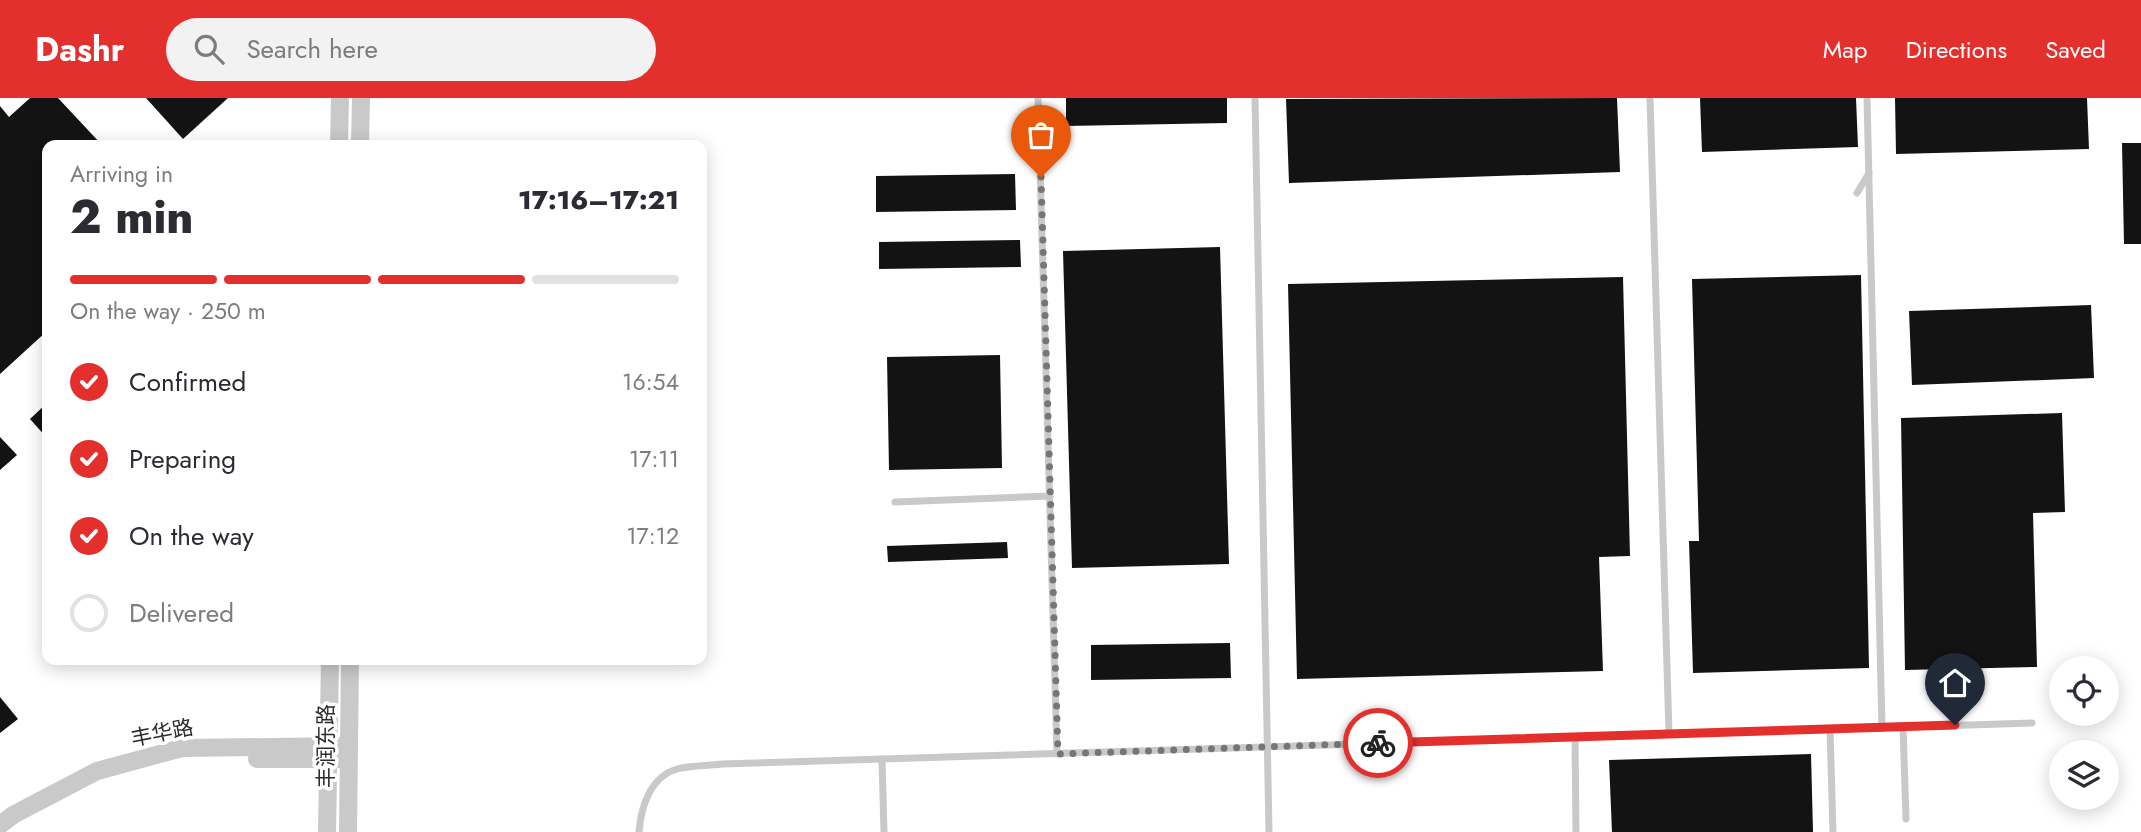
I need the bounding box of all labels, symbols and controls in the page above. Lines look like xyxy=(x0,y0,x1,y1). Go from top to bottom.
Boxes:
search box xyxy=(166,18,656,81)
text: Dashr xyxy=(35,26,124,73)
icon: search xyxy=(190,30,228,68)
text: Search here xyxy=(246,30,378,68)
text: Map xyxy=(1823,32,1868,67)
text: Directions xyxy=(1906,32,2007,67)
text: Saved xyxy=(2045,32,2106,67)
pin xyxy=(1011,105,1071,177)
icon: bag xyxy=(1022,116,1060,154)
text: Arriving in xyxy=(70,157,173,191)
text: 17:16–17:21 xyxy=(518,181,679,219)
text: 2 min xyxy=(70,184,194,250)
text: On the way · 250 m xyxy=(70,294,266,328)
icon: check xyxy=(70,363,108,401)
text: Confirmed xyxy=(129,363,246,401)
text: 16:54 xyxy=(622,365,679,399)
icon: check xyxy=(70,440,108,478)
text: Preparing xyxy=(129,440,236,478)
text: 17:11 xyxy=(629,442,679,476)
icon: check xyxy=(70,517,108,555)
text: On the way xyxy=(129,517,254,555)
text: 17:12 xyxy=(626,519,679,553)
text: Delivered xyxy=(129,594,234,632)
pin xyxy=(1925,653,1985,725)
map controls xyxy=(2049,656,2119,810)
button: locate xyxy=(2049,656,2119,726)
icon: home xyxy=(1936,664,1974,702)
street label: 丰润东路 xyxy=(311,704,341,788)
courier xyxy=(1343,708,1413,778)
street label: 丰华路 xyxy=(128,712,196,754)
icon: bike xyxy=(1359,724,1397,762)
button: layers xyxy=(2049,740,2119,810)

